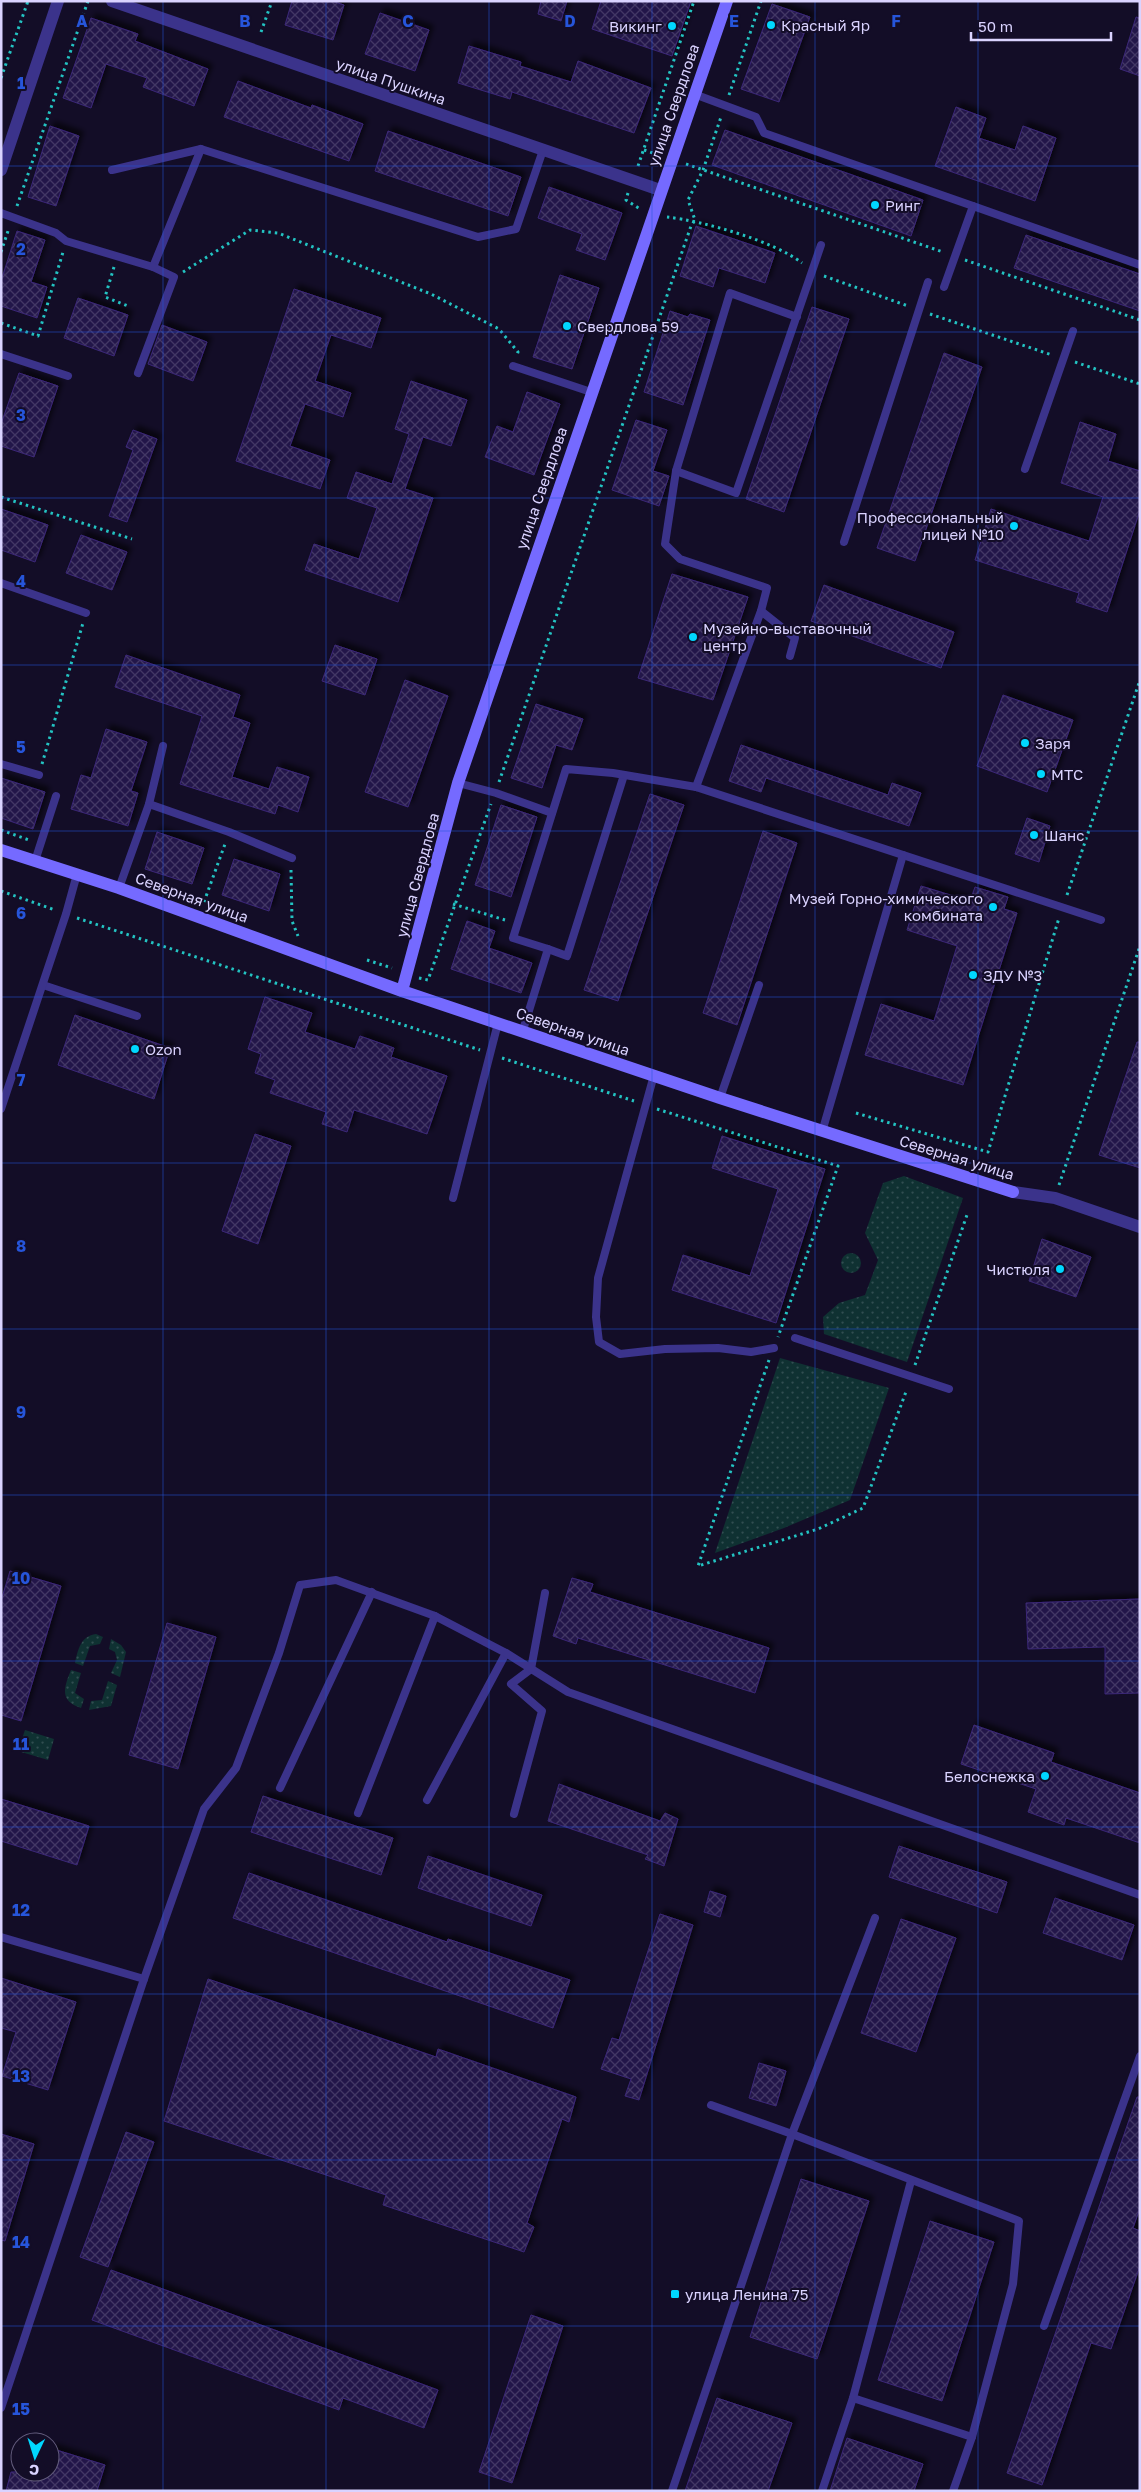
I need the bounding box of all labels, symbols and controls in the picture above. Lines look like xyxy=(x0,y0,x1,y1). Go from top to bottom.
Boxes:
scale bar xyxy=(971,10,1111,42)
text: A xyxy=(76,11,88,31)
text: B xyxy=(239,11,251,31)
text: C xyxy=(402,11,414,31)
text: D xyxy=(564,11,576,31)
text: E xyxy=(729,11,739,31)
text: F xyxy=(891,11,901,31)
place label: Красный Яр xyxy=(781,16,870,34)
place label: Викинг xyxy=(609,17,662,35)
text: 50 m xyxy=(978,17,1013,35)
marker: Красный Яр xyxy=(765,19,777,31)
marker: Викинг xyxy=(666,20,678,32)
street label: улица Свердлова xyxy=(644,41,702,169)
street label: улица Пушкина xyxy=(334,54,448,108)
text: 1 xyxy=(17,73,25,93)
place label: Ринг xyxy=(885,196,920,214)
marker: Ринг xyxy=(869,199,881,211)
text: 2 xyxy=(16,239,26,259)
place label: Свердлова 59 xyxy=(577,317,679,335)
marker: Свердлова 59 xyxy=(561,320,573,332)
text: 3 xyxy=(16,405,26,425)
street label: улица Свердлова xyxy=(512,424,570,552)
place label: Профессиональный лицей №10 xyxy=(857,508,1004,543)
marker: Профессиональный лицей №10 xyxy=(1008,520,1020,532)
text: 4 xyxy=(16,571,26,591)
place label: Музейно-выставочный центр xyxy=(703,619,872,654)
marker: Музейно-выставочный центр xyxy=(687,631,699,643)
place label: Заря xyxy=(1035,734,1071,752)
text: 5 xyxy=(16,737,26,757)
marker: Заря xyxy=(1019,737,1031,749)
place label: МТС xyxy=(1051,765,1083,783)
marker: МТС xyxy=(1035,768,1047,780)
street label: улица Свердлова xyxy=(392,811,442,939)
place label: Шанс xyxy=(1044,826,1084,844)
marker: Шанс xyxy=(1028,829,1040,841)
street label: Северная улица xyxy=(133,868,251,926)
place label: Музей Горно-химического комбината xyxy=(789,889,983,924)
marker: Музей Горно-химического комбината xyxy=(987,901,999,913)
text: 6 xyxy=(16,903,26,923)
place label: ЗДУ №3 xyxy=(983,966,1042,984)
marker: ЗДУ №3 xyxy=(967,969,979,981)
street label: Северная улица xyxy=(514,1003,632,1059)
place label: Ozon xyxy=(145,1040,182,1058)
marker: Ozon xyxy=(129,1043,141,1055)
text: 7 xyxy=(17,1070,26,1090)
street label: Северная улица xyxy=(897,1131,1017,1183)
text: 8 xyxy=(16,1236,26,1256)
place label: Чистюля xyxy=(986,1260,1050,1278)
marker: Чистюля xyxy=(1054,1263,1066,1275)
text: 9 xyxy=(16,1402,26,1422)
text: 10 xyxy=(12,1568,30,1588)
text: 11 xyxy=(13,1734,29,1754)
place label: Белоснежка xyxy=(944,1767,1035,1785)
marker: Белоснежка xyxy=(1039,1770,1051,1782)
text: 12 xyxy=(12,1900,30,1920)
text: 13 xyxy=(12,2066,30,2086)
text: 14 xyxy=(12,2232,30,2252)
place label: улица Ленина 75 xyxy=(685,2285,808,2303)
marker: улица Ленина 75 xyxy=(669,2288,681,2300)
text: 15 xyxy=(12,2399,30,2419)
north arrow xyxy=(10,2432,60,2482)
text: С xyxy=(28,2462,40,2479)

